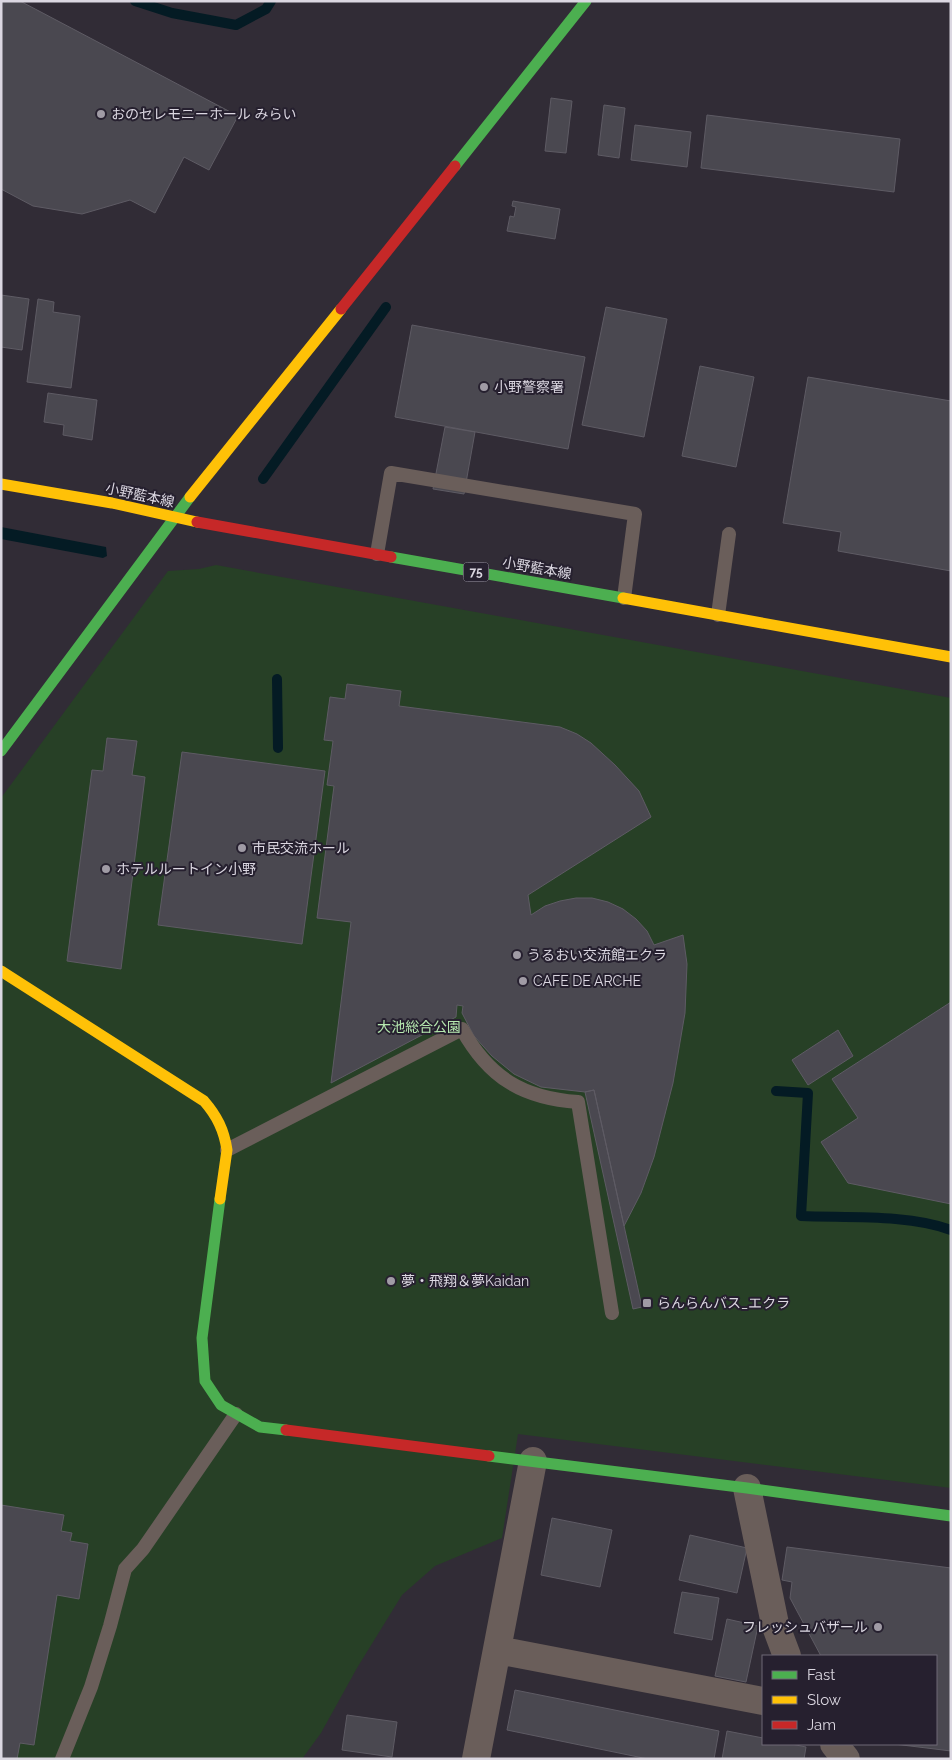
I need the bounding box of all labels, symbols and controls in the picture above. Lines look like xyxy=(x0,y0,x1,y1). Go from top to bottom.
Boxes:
place label: おのセレモニーホール みらい xyxy=(111,106,297,122)
marker: おのセレモニーホール みらい xyxy=(95,108,107,120)
place label: 小野警察署 xyxy=(494,379,564,395)
marker: 小野警察署 xyxy=(478,381,490,393)
street label: 小野藍本線 xyxy=(104,480,176,510)
street label: 小野藍本線 xyxy=(501,554,573,582)
road number: 75 xyxy=(464,562,488,582)
place label: 市民交流ホール xyxy=(252,840,350,856)
marker: 市民交流ホール xyxy=(236,842,248,854)
place label: ホテルルートイン小野 xyxy=(116,861,256,877)
marker: ホテルルートイン小野 xyxy=(100,863,112,875)
place label: うるおい交流館エクラ xyxy=(527,947,667,963)
marker: うるおい交流館エクラ xyxy=(511,949,523,961)
place label: CAFE DE ARCHE xyxy=(533,973,641,989)
marker: CAFE DE ARCHE xyxy=(517,975,529,987)
park label: 大池総合公園 xyxy=(377,1019,461,1035)
place label: 夢・飛翔＆夢Kaidan xyxy=(401,1273,529,1289)
marker: 夢・飛翔＆夢Kaidan xyxy=(385,1275,397,1287)
place label: らんらんバス_エクラ xyxy=(657,1295,790,1311)
marker: らんらんバス_エクラ xyxy=(641,1297,653,1309)
place label: フレッシュバザール xyxy=(742,1619,868,1635)
marker: フレッシュバザール xyxy=(872,1621,884,1633)
legend xyxy=(762,1655,937,1745)
text: Fast xyxy=(807,1666,835,1684)
text: Slow xyxy=(807,1691,841,1709)
text: Jam xyxy=(807,1716,836,1734)

